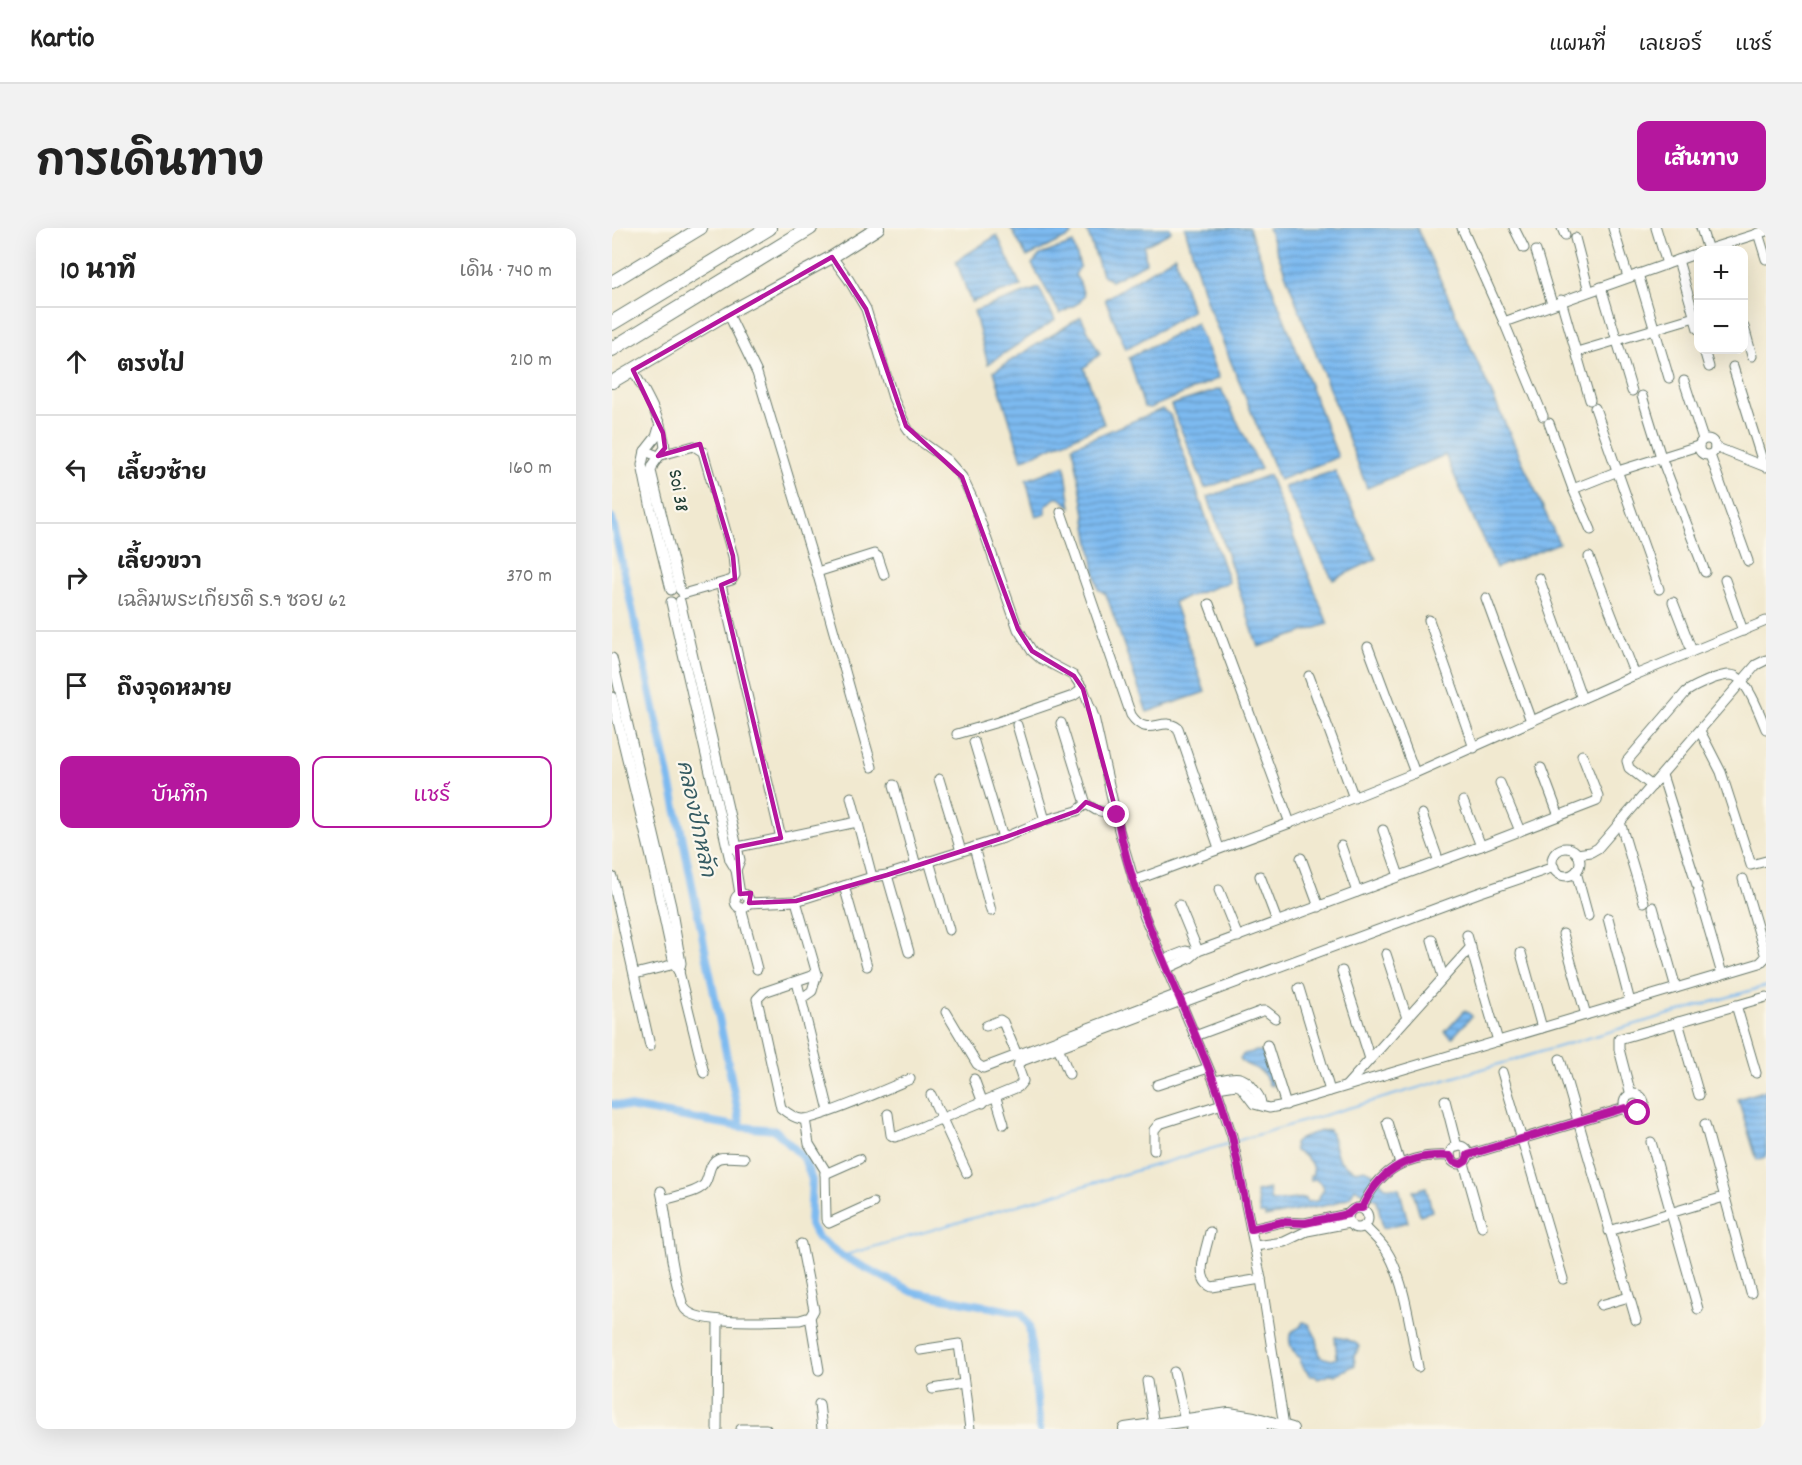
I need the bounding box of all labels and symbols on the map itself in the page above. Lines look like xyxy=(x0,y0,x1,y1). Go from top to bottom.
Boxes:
street label: Soi 38 xyxy=(659,467,695,515)
water label: คลองปักหลัก xyxy=(667,758,721,882)
route end xyxy=(1103,801,1129,827)
route start xyxy=(1624,1099,1650,1125)

